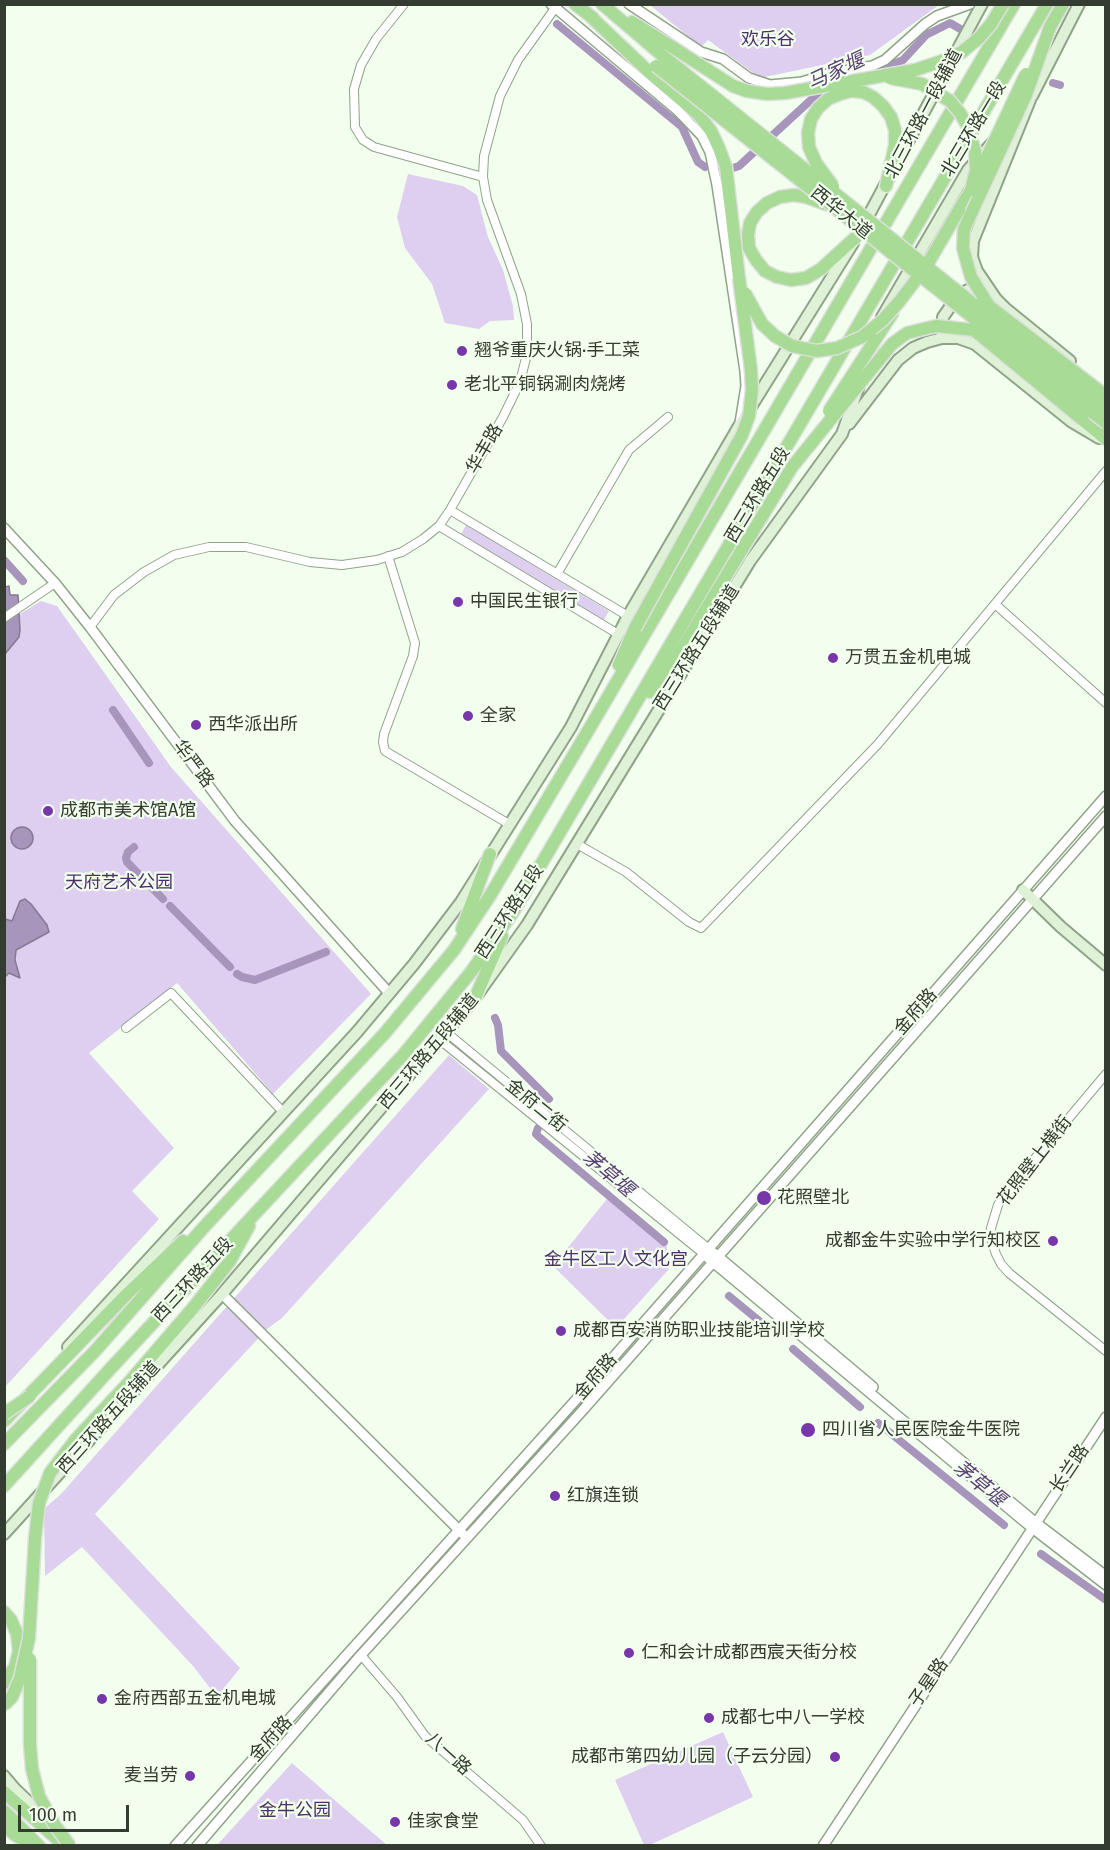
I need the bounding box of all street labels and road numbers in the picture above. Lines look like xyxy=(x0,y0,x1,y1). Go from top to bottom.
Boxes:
street label: 北三环路一段辅道 xyxy=(881,45,967,183)
street label: 北三环路一段 xyxy=(937,77,1011,181)
street label: 西华大道 xyxy=(806,182,876,244)
street label: 华丰路 xyxy=(462,420,508,478)
street label: 西三环路五段 xyxy=(721,443,795,547)
street label: 西三环路五段辅道 xyxy=(650,581,744,715)
street label: 华严路 xyxy=(168,736,218,792)
street label: 西三环路五段 xyxy=(472,861,548,963)
street label: 金府路 xyxy=(890,985,942,1039)
street label: 西三环路五段辅道 xyxy=(374,990,484,1114)
street label: 金府二街 xyxy=(501,1075,571,1137)
street label: 花照壁上横街 xyxy=(993,1112,1077,1210)
street label: 西三环路五段 xyxy=(148,1233,238,1327)
street label: 金府路 xyxy=(570,1350,622,1404)
street label: 西三环路五段辅道 xyxy=(53,1357,165,1479)
street label: 长兰路 xyxy=(1046,1441,1094,1497)
street label: 子星路 xyxy=(905,1655,953,1711)
street label: 金府路 xyxy=(245,1712,297,1766)
street label: 八一路 xyxy=(421,1728,475,1780)

